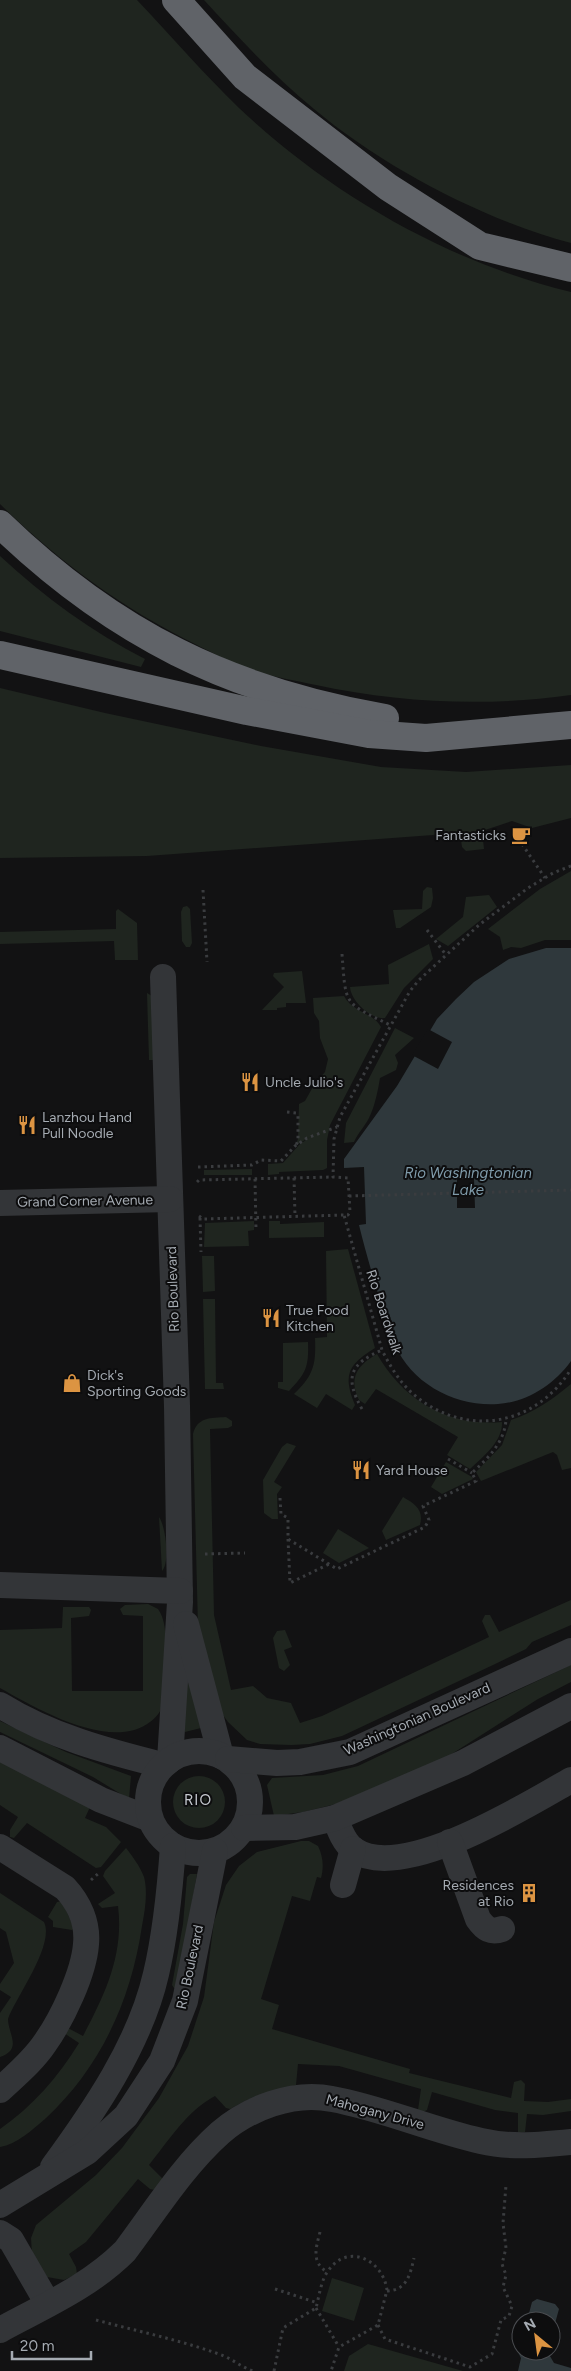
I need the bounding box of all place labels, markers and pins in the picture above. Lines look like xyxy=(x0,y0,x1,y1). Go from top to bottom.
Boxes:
cafe icon: Fantasticks xyxy=(510,824,532,846)
place label: Fantasticks xyxy=(435,827,506,844)
restaurant icon: Uncle Julio's xyxy=(239,1071,261,1093)
place label: Uncle Julio's xyxy=(265,1074,343,1091)
place label: Lanzhou Hand Pull Noodle xyxy=(42,1109,132,1142)
restaurant icon: Lanzhou Hand Pull Noodle xyxy=(16,1114,38,1136)
place label: True Food Kitchen xyxy=(286,1302,349,1335)
restaurant icon: True Food Kitchen xyxy=(260,1307,282,1329)
place label: Dick's Sporting Goods xyxy=(87,1367,186,1400)
shop icon: Dick's Sporting Goods xyxy=(61,1372,83,1394)
restaurant icon: Yard House xyxy=(350,1459,372,1481)
place label: Yard House xyxy=(376,1462,448,1479)
place label: Residences at Rio xyxy=(442,1877,514,1910)
building icon: Residences at Rio xyxy=(518,1882,540,1904)

